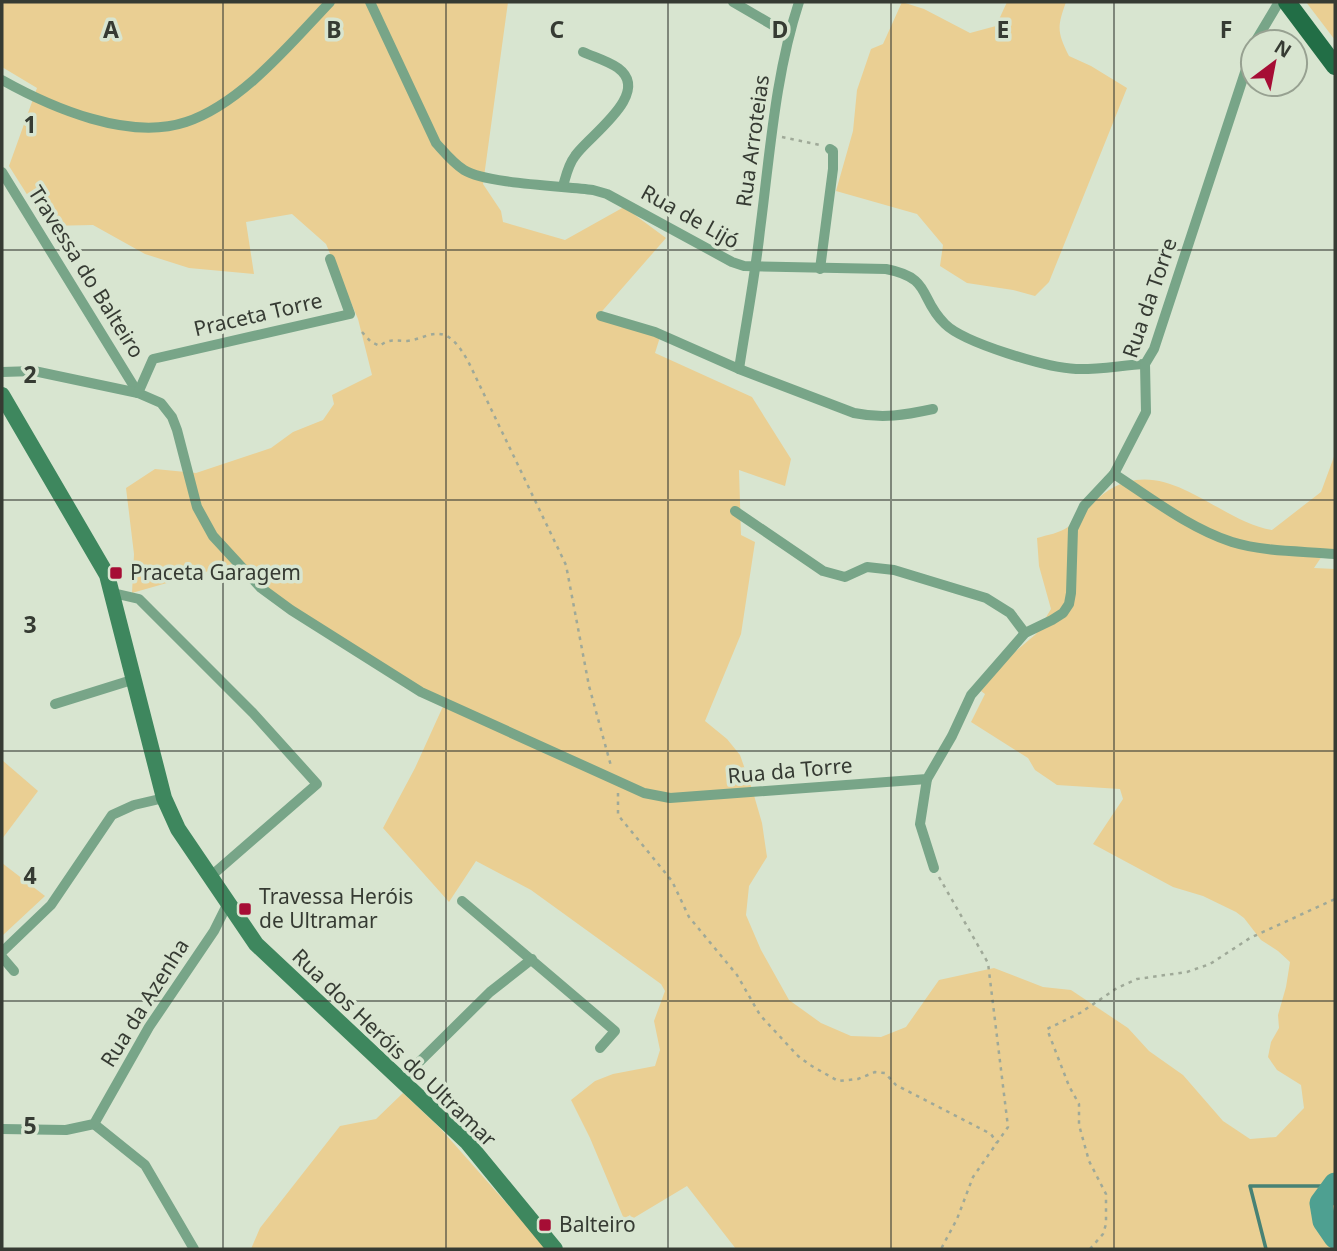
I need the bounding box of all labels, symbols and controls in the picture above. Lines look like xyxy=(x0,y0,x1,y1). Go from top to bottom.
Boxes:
text: A xyxy=(103,13,119,45)
text: B xyxy=(326,13,342,45)
text: C xyxy=(550,13,565,45)
text: D xyxy=(772,13,788,45)
text: E xyxy=(997,13,1009,45)
text: F xyxy=(1220,13,1232,45)
north arrow xyxy=(1239,28,1309,98)
text: N xyxy=(1270,33,1296,64)
street label: Rua Arroteias xyxy=(729,73,775,209)
text: 1 xyxy=(23,108,37,140)
street label: Rua de Lijó xyxy=(636,178,745,255)
street label: Travessa do Balteiro xyxy=(22,180,151,363)
street label: Rua da Torre xyxy=(1115,234,1183,361)
street label: Praceta Torre xyxy=(191,286,325,342)
text: 2 xyxy=(23,358,37,390)
place label: Praceta Garagem xyxy=(130,558,301,586)
marker: Praceta Garagem xyxy=(108,565,124,581)
text: 3 xyxy=(23,608,37,640)
street label: Rua da Torre xyxy=(726,751,853,789)
text: 4 xyxy=(23,859,37,891)
place label: Travessa Heróis de Ultramar xyxy=(259,882,413,934)
marker: Travessa Heróis de Ultramar xyxy=(237,901,253,917)
street label: Rua da Azenha xyxy=(94,933,195,1072)
street label: Rua dos Heróis do Ultramar xyxy=(287,942,503,1152)
text: 5 xyxy=(23,1109,37,1141)
place label: Balteiro xyxy=(559,1210,636,1238)
marker: Balteiro xyxy=(537,1217,553,1233)

